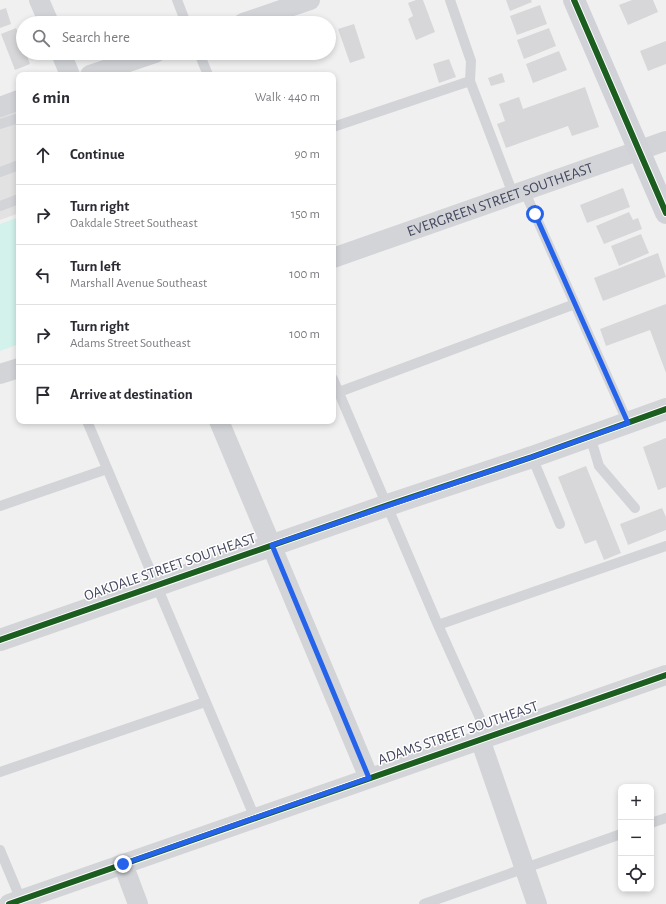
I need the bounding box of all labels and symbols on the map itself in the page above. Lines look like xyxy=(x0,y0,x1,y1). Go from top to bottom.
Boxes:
street label: EVERGREEN STREET SOUTHEAST xyxy=(405,160,596,239)
route start xyxy=(526,205,544,223)
street label: OAKDALE STREET SOUTHEAST xyxy=(82,530,259,604)
street label: ADAMS STREET SOUTHEAST xyxy=(376,698,541,768)
route end xyxy=(114,855,132,873)

